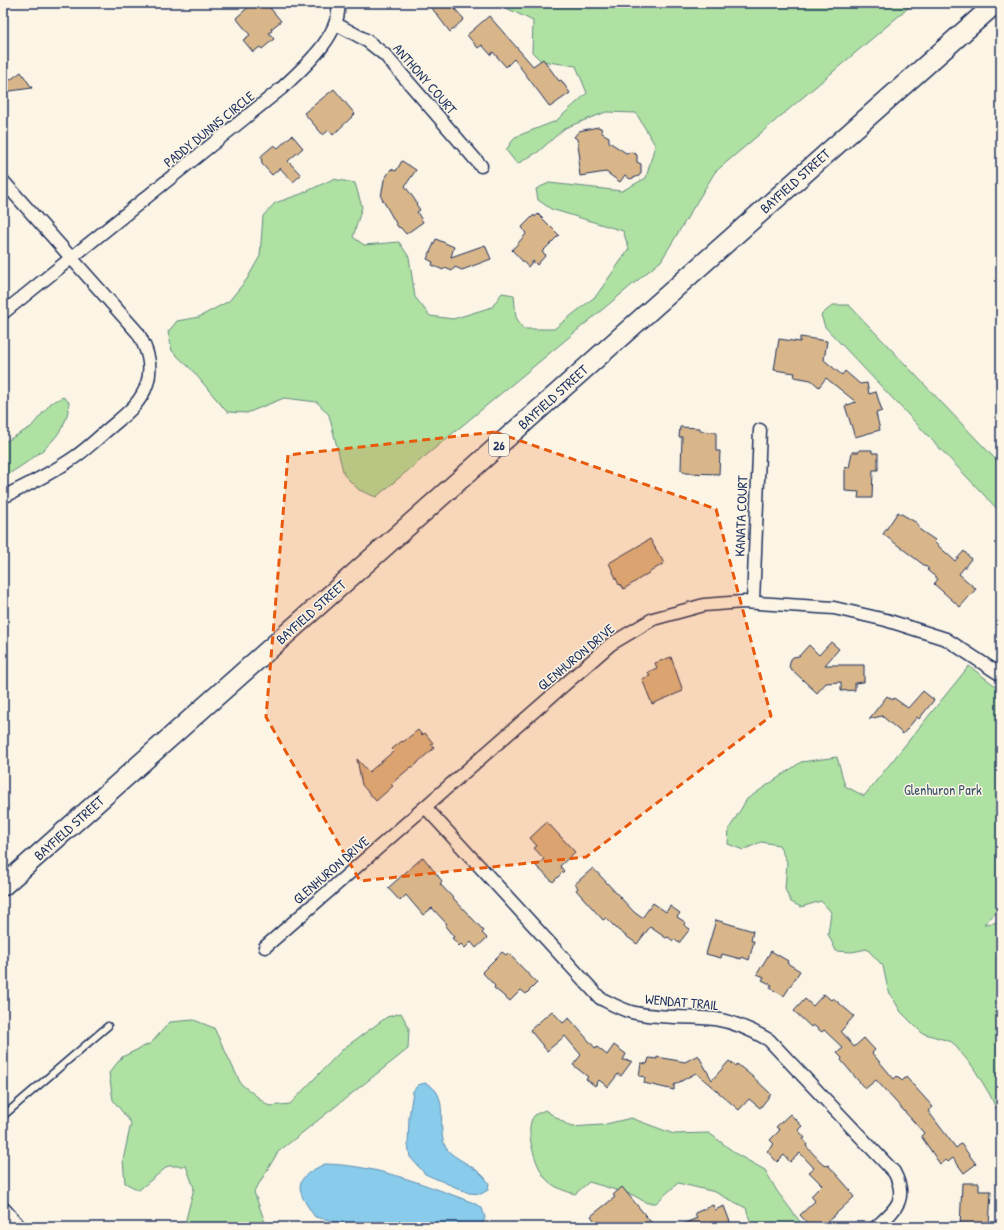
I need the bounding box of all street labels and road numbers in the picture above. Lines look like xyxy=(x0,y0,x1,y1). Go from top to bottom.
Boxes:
street label: ANTHONY COURT xyxy=(389,39,462,118)
street label: PADDY DUNNS CIRCLE xyxy=(159,86,258,171)
street label: BAYFIELD STREET xyxy=(756,144,834,217)
street label: BAYFIELD STREET xyxy=(514,360,592,433)
road number: 26 xyxy=(489,434,509,456)
street label: KANATA COURT xyxy=(730,475,751,557)
street label: BAYFIELD STREET xyxy=(272,575,350,648)
street label: GLENHURON DRIVE xyxy=(533,619,618,694)
street label: BAYFIELD STREET xyxy=(30,791,108,864)
street label: GLENHURON DRIVE xyxy=(289,831,373,908)
street label: WENDAT TRAIL xyxy=(644,989,720,1014)

